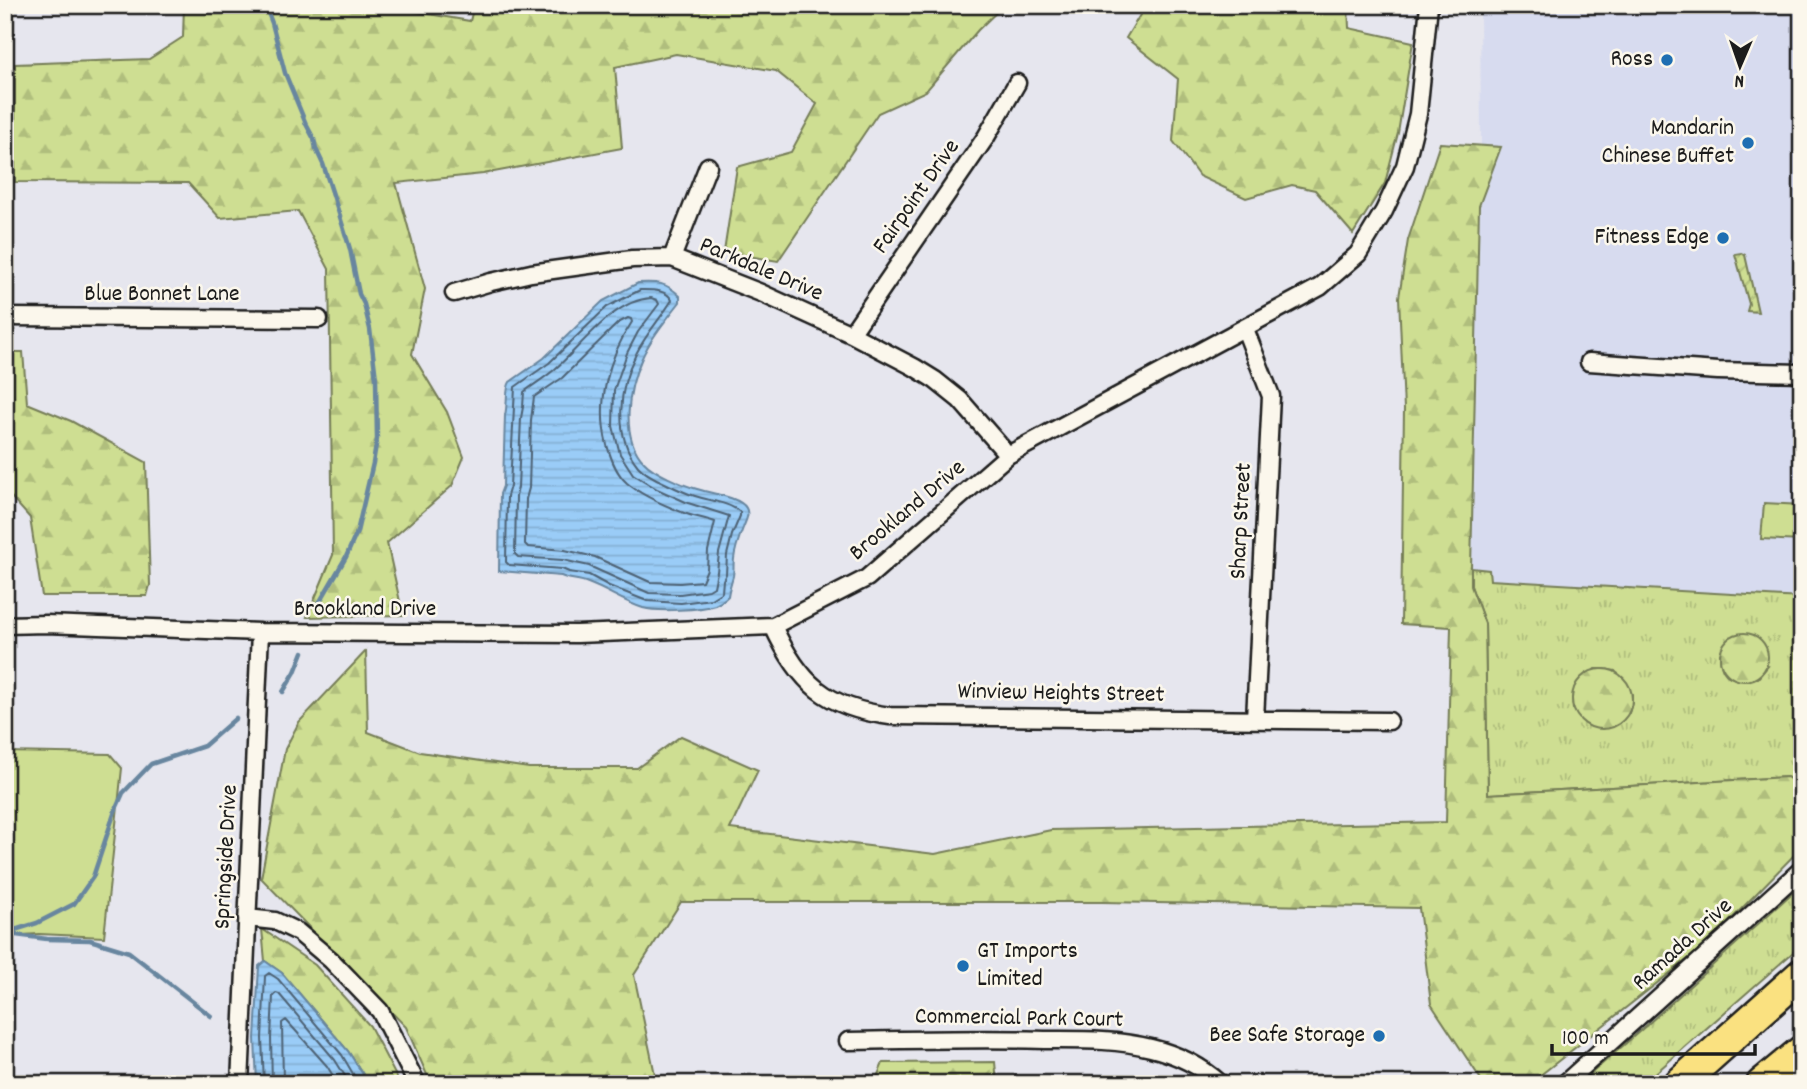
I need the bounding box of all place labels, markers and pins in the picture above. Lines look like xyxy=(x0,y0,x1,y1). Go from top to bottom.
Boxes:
place label: Ross xyxy=(1610,43,1653,77)
marker: Ross xyxy=(1659,52,1675,68)
place label: Mandarin Chinese Buffet xyxy=(1602,112,1734,174)
marker: Mandarin Chinese Buffet xyxy=(1740,135,1756,151)
place label: Fitness Edge xyxy=(1594,221,1709,255)
marker: Fitness Edge xyxy=(1715,230,1731,246)
place label: GT Imports Limited xyxy=(977,935,1078,997)
marker: GT Imports Limited xyxy=(955,958,971,974)
place label: Bee Safe Storage xyxy=(1209,1019,1365,1053)
marker: Bee Safe Storage xyxy=(1371,1028,1387,1044)

